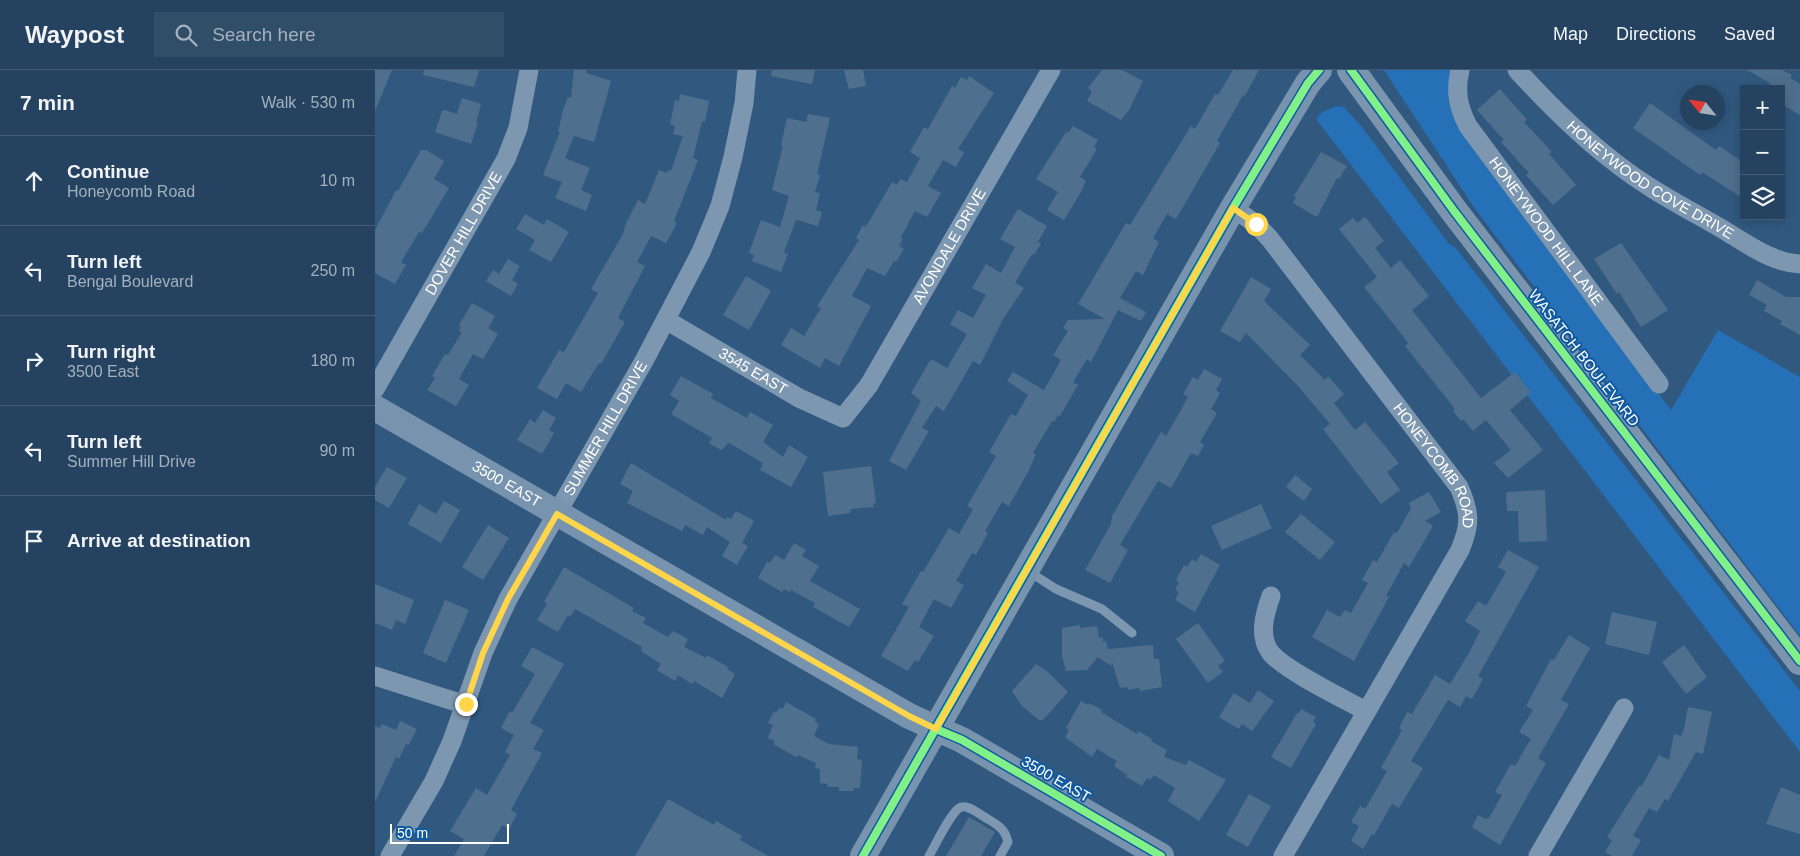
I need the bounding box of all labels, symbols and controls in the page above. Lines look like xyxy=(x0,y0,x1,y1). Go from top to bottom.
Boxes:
search box xyxy=(154,12,504,57)
text: Waypost xyxy=(25,21,124,48)
icon: search xyxy=(172,21,200,49)
text: Search here xyxy=(212,24,316,45)
text: Map xyxy=(1553,24,1588,44)
text: Directions xyxy=(1616,24,1696,44)
text: Saved xyxy=(1724,24,1775,44)
north arrow xyxy=(1680,85,1725,130)
map controls xyxy=(1740,85,1785,220)
button: + xyxy=(1740,85,1785,130)
text: 7 min xyxy=(20,91,75,114)
text: Walk · 530 m xyxy=(261,94,355,111)
street label: HONEYWOOD COVE DRIVE xyxy=(1564,117,1737,242)
button: − xyxy=(1740,130,1785,175)
street label: HONEYWOOD HILL LANE xyxy=(1486,153,1607,309)
text: Continue xyxy=(67,161,149,182)
icon: ahead xyxy=(20,167,48,195)
street label: DOVER HILL DRIVE xyxy=(421,169,505,298)
text: 10 m xyxy=(319,172,355,189)
button: layers xyxy=(1740,175,1785,220)
text: Honeycomb Road xyxy=(67,183,195,200)
street label: AVONDALE DRIVE xyxy=(909,185,989,307)
route start xyxy=(1245,213,1268,236)
text: Turn left xyxy=(67,251,142,272)
icon: left xyxy=(20,257,48,285)
text: 250 m xyxy=(311,262,355,279)
text: Bengal Boulevard xyxy=(67,273,193,290)
street label: WASATCH BOULEVARD xyxy=(1526,286,1643,430)
text: Turn right xyxy=(67,341,155,362)
street label: 3545 EAST xyxy=(716,344,791,397)
icon: right xyxy=(20,347,48,375)
text: 180 m xyxy=(311,352,355,369)
street label: SUMMER HILL DRIVE xyxy=(560,358,650,498)
text: 3500 East xyxy=(67,363,139,380)
street label: HONEYCOMB ROAD xyxy=(1390,399,1477,529)
text: Turn left xyxy=(67,431,142,452)
icon: left xyxy=(20,437,48,465)
text: 90 m xyxy=(319,442,355,459)
text: Summer Hill Drive xyxy=(67,453,196,470)
street label: 3500 EAST xyxy=(469,457,544,510)
icon: arrive xyxy=(20,527,48,555)
text: Arrive at destination xyxy=(67,530,251,551)
route end xyxy=(455,693,478,716)
street label: 3500 EAST xyxy=(1019,752,1094,805)
scale bar xyxy=(390,821,509,844)
text: 50 m xyxy=(397,825,428,841)

